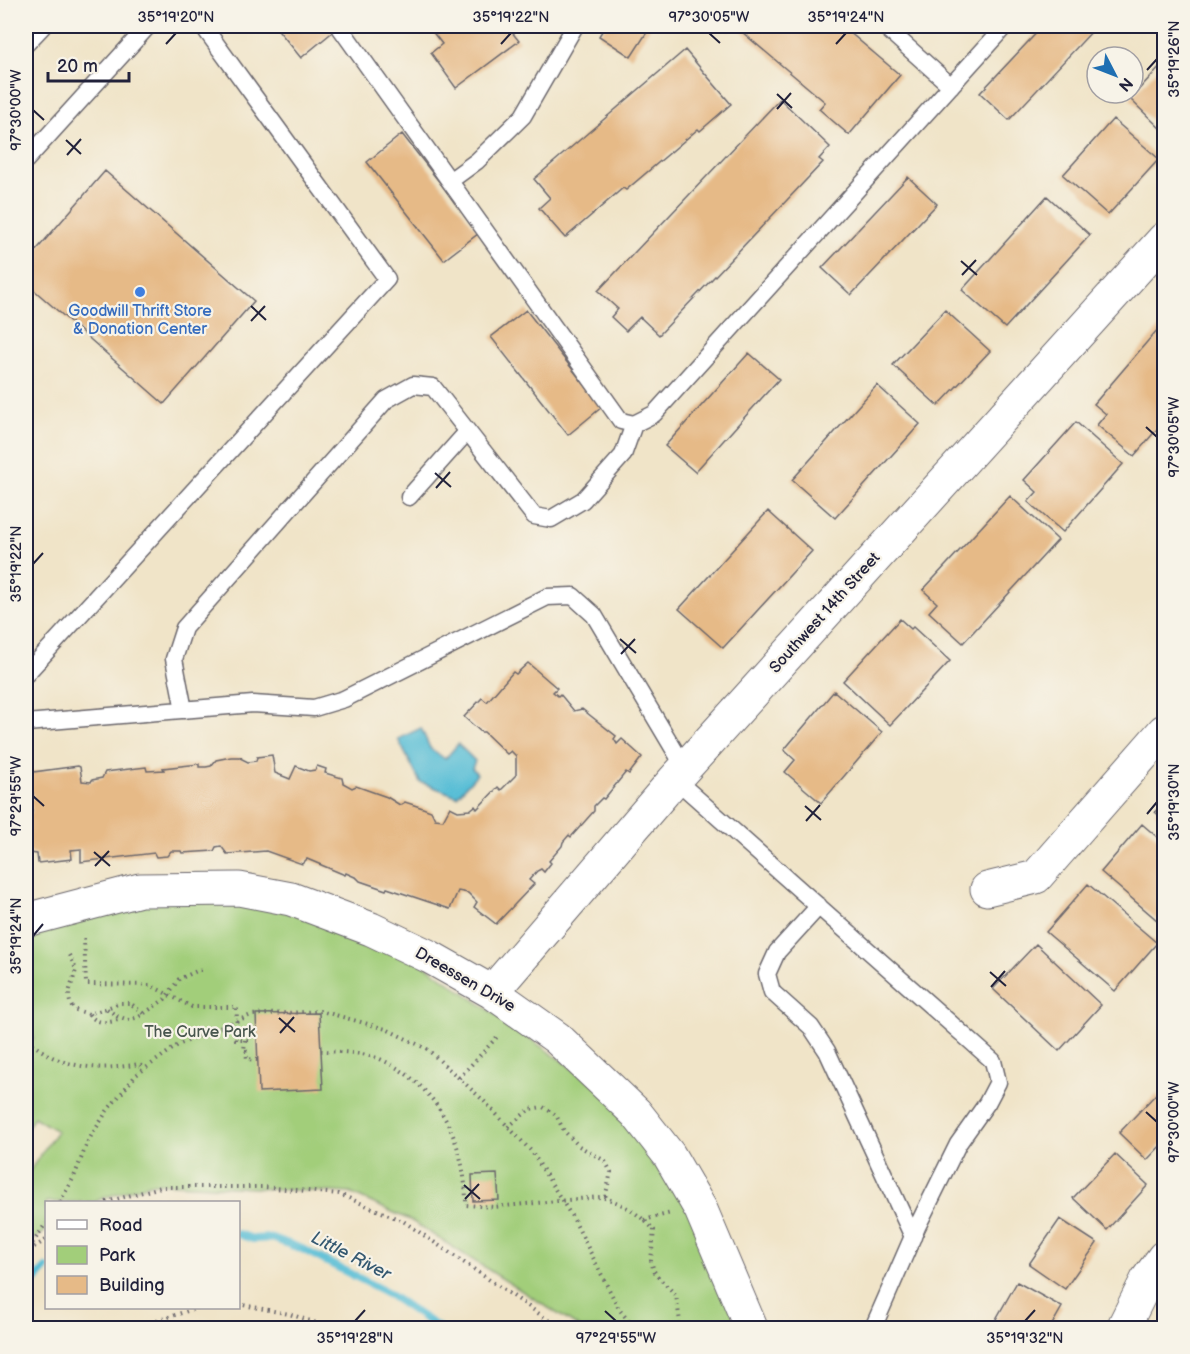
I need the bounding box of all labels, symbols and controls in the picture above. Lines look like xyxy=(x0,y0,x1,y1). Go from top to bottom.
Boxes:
text: 35°19'20"N xyxy=(138,8,214,27)
text: 35°19'22"N xyxy=(473,8,549,27)
text: 97°30'05"W xyxy=(668,8,750,27)
text: 35°19'24"N xyxy=(807,8,885,27)
text: 35°19'26"N xyxy=(1165,20,1184,98)
scale bar xyxy=(48,45,129,83)
north arrow xyxy=(1085,45,1145,105)
text: 20 m xyxy=(57,56,98,77)
text: 97°30'00"W xyxy=(7,69,26,151)
text: N xyxy=(1114,73,1136,95)
marker: Goodwill Thrift Store & Donation Center xyxy=(133,285,147,299)
place label: Goodwill Thrift Store & Donation Center xyxy=(68,302,212,339)
text: 97°30'05"W xyxy=(1165,396,1184,478)
text: 35°19'22"N xyxy=(7,526,26,602)
street label: Southwest 14th Street xyxy=(766,549,884,677)
text: 97°29'55"W xyxy=(7,756,26,836)
text: 35°19'30"N xyxy=(1165,763,1184,841)
text: 35°19'24"N xyxy=(7,897,26,975)
street label: Dreessen Drive xyxy=(412,944,519,1017)
park label: The Curve Park xyxy=(144,1023,256,1042)
text: 97°30'00"W xyxy=(1165,1081,1184,1163)
legend xyxy=(45,1201,240,1309)
text: Road xyxy=(99,1215,143,1236)
water label: Little River xyxy=(308,1227,395,1286)
text: Park xyxy=(99,1245,135,1266)
text: Building xyxy=(99,1275,165,1296)
text: 35°19'28"N xyxy=(317,1329,393,1348)
text: 97°29'55"W xyxy=(576,1329,656,1348)
text: 35°19'32"N xyxy=(986,1329,1064,1348)

